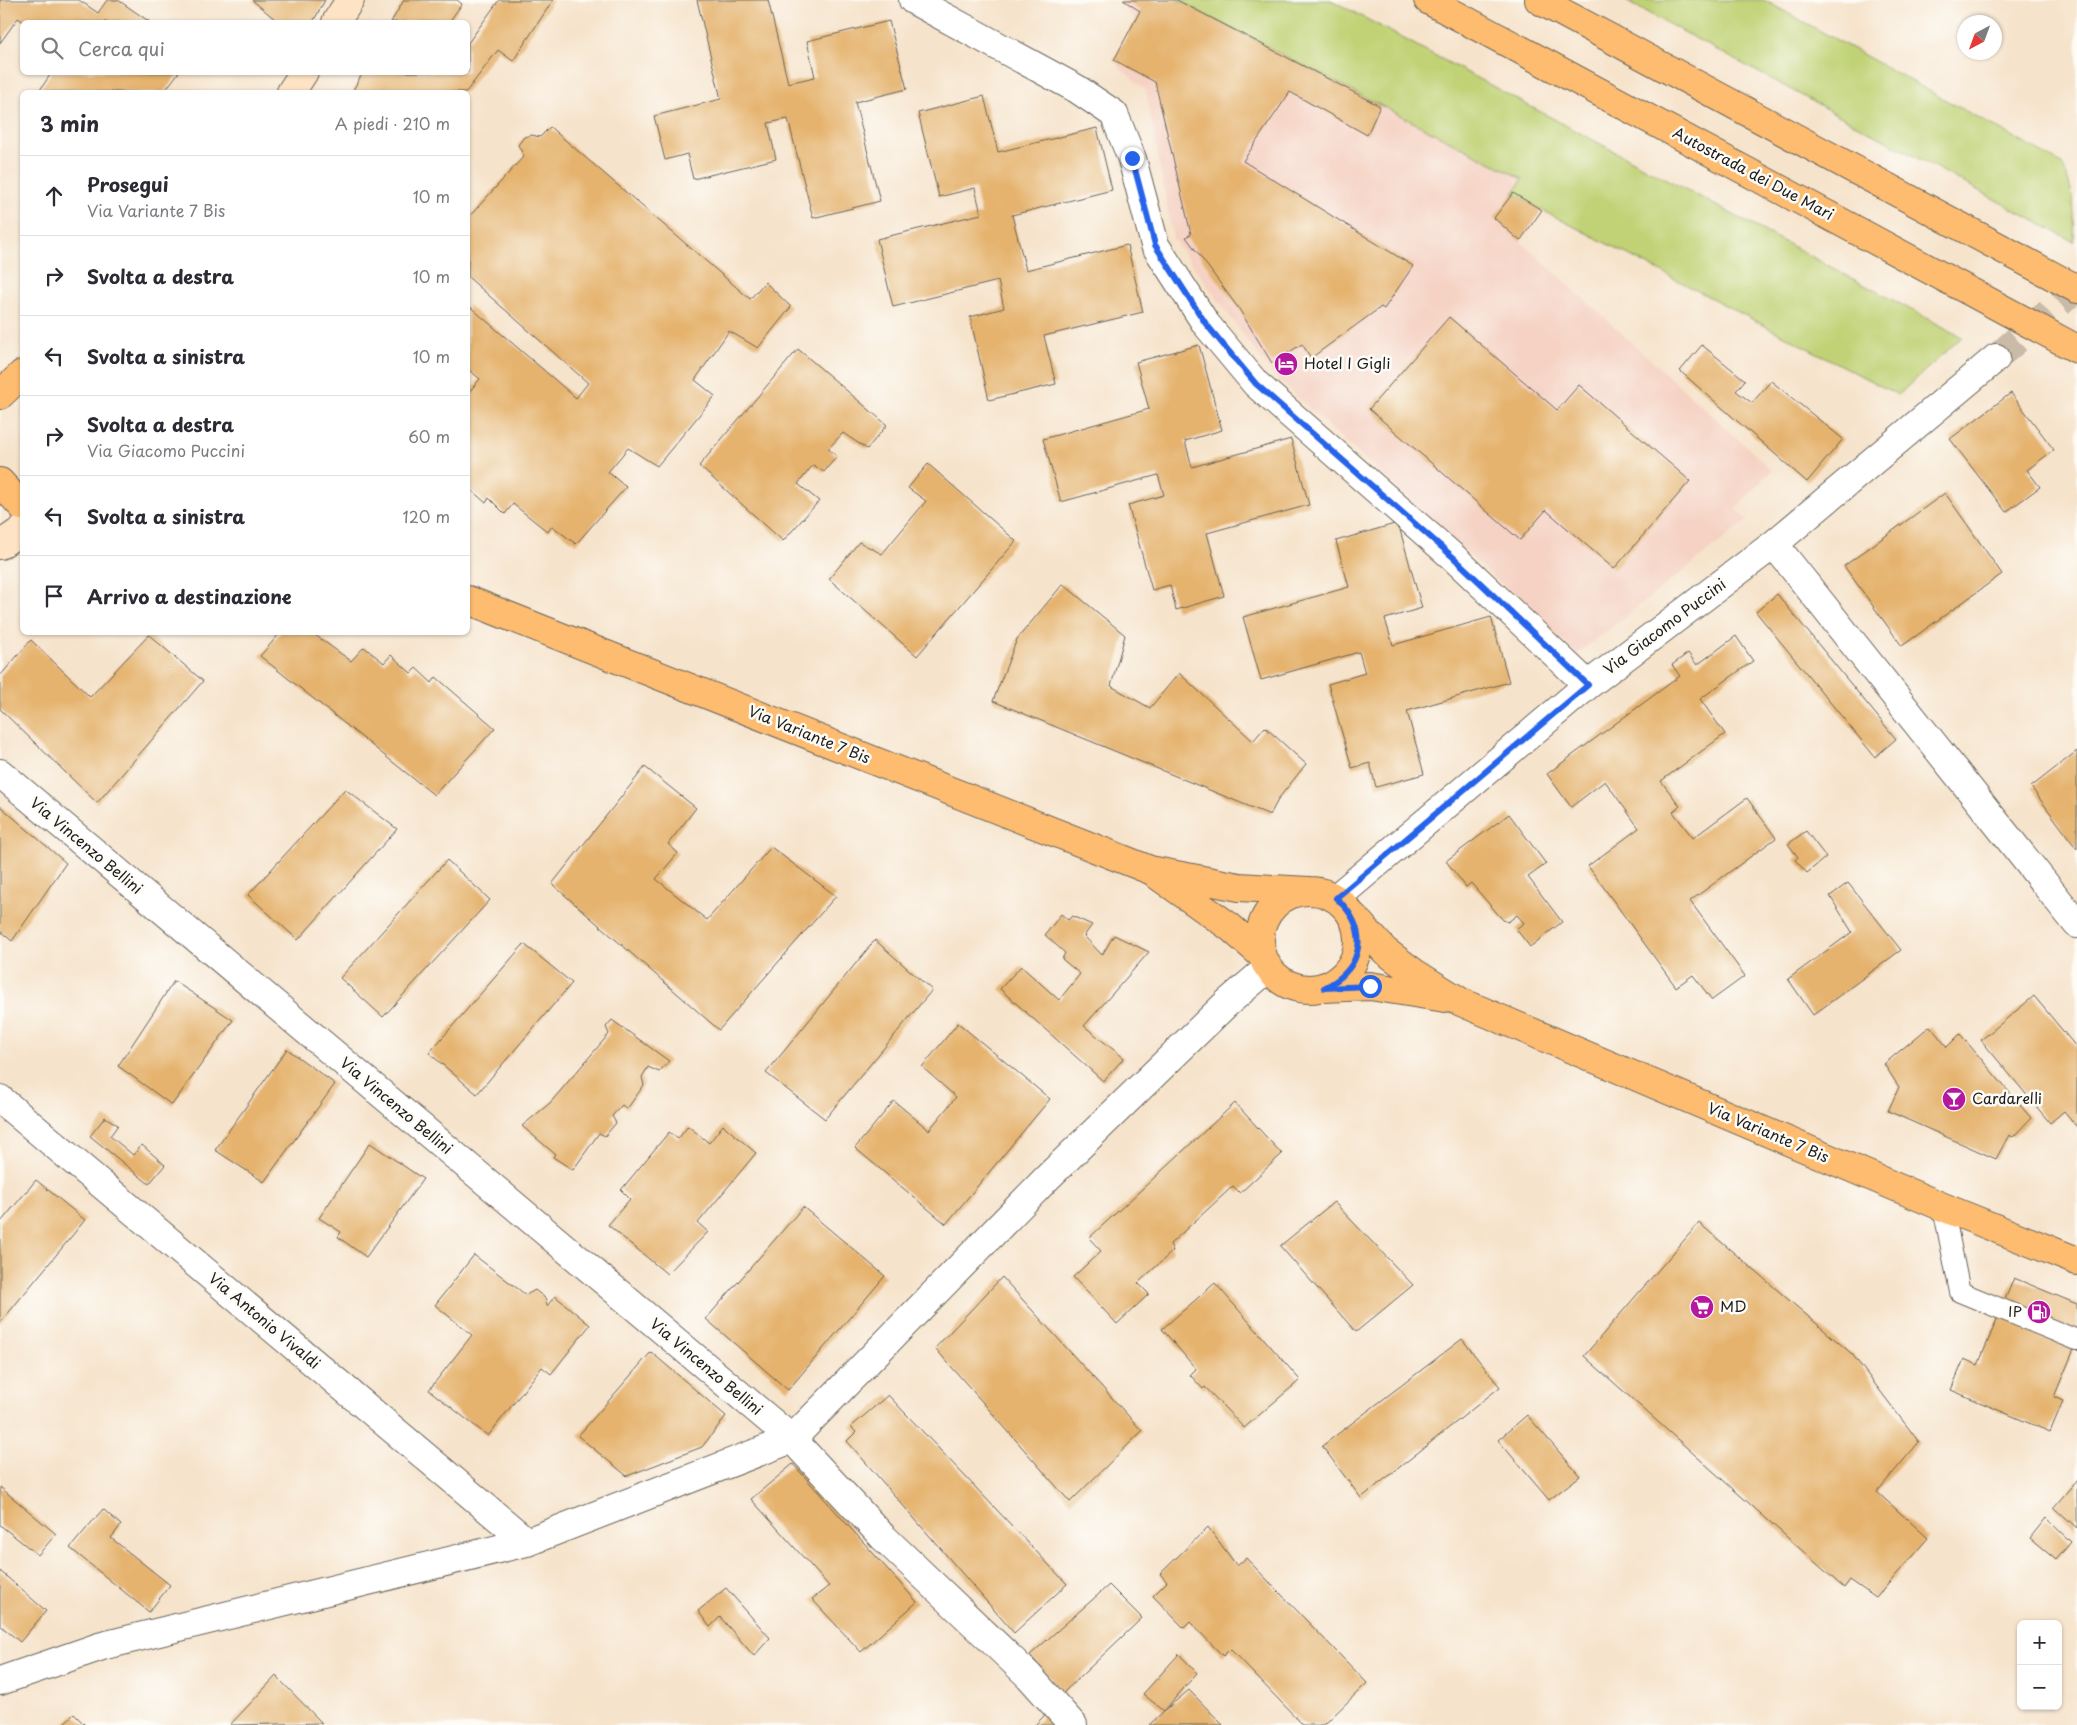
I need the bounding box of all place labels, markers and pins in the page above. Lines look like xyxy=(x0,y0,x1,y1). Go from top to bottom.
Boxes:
hotel icon: Hotel I Gigli xyxy=(1273,351,1299,377)
place label: Hotel I Gigli xyxy=(1304,351,1390,374)
bar icon: Cardarelli xyxy=(1941,1086,1967,1112)
place label: Cardarelli xyxy=(1972,1086,2042,1109)
supermarket icon: MD xyxy=(1689,1294,1715,1320)
place label: MD xyxy=(1720,1294,1747,1317)
place label: IP xyxy=(2008,1299,2022,1322)
fuel station icon: IP xyxy=(2026,1299,2052,1325)

